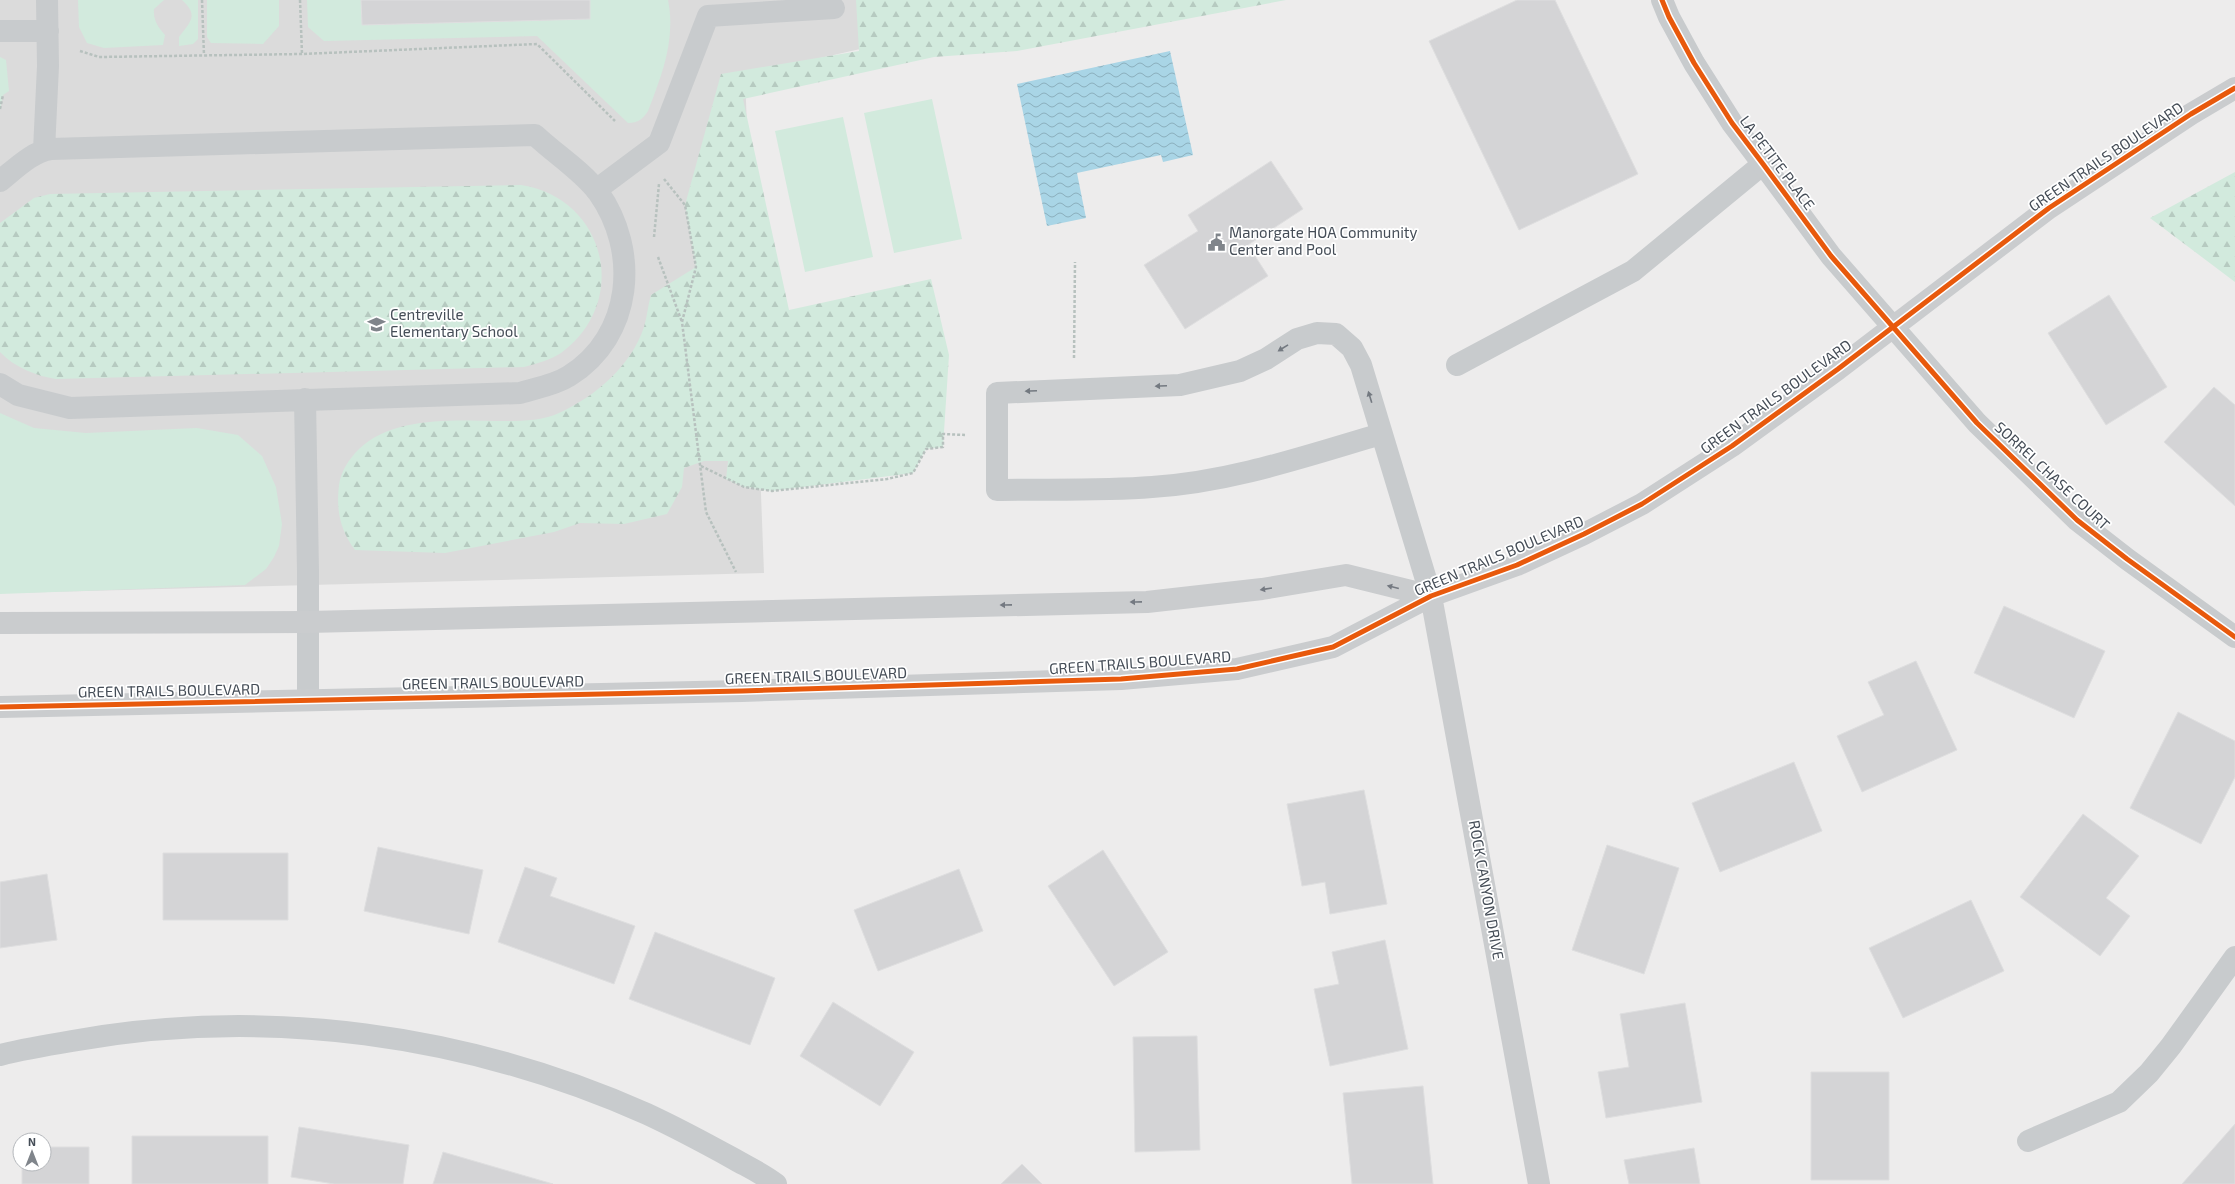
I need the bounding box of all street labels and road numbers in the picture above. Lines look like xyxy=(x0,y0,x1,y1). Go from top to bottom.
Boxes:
street label: GREEN TRAILS BOULEVARD xyxy=(2025,98,2186,215)
street label: LA PETITE PLACE xyxy=(1737,112,1819,213)
street label: GREEN TRAILS BOULEVARD xyxy=(1696,335,1855,457)
street label: SORREL CHASE COURT xyxy=(1992,417,2114,533)
street label: GREEN TRAILS BOULEVARD xyxy=(1411,511,1586,599)
street label: GREEN TRAILS BOULEVARD xyxy=(1048,647,1232,677)
street label: GREEN TRAILS BOULEVARD xyxy=(725,663,907,687)
street label: GREEN TRAILS BOULEVARD xyxy=(402,671,584,693)
street label: GREEN TRAILS BOULEVARD xyxy=(78,679,260,701)
street label: ROCK CANYON DRIVE xyxy=(1466,819,1508,961)

